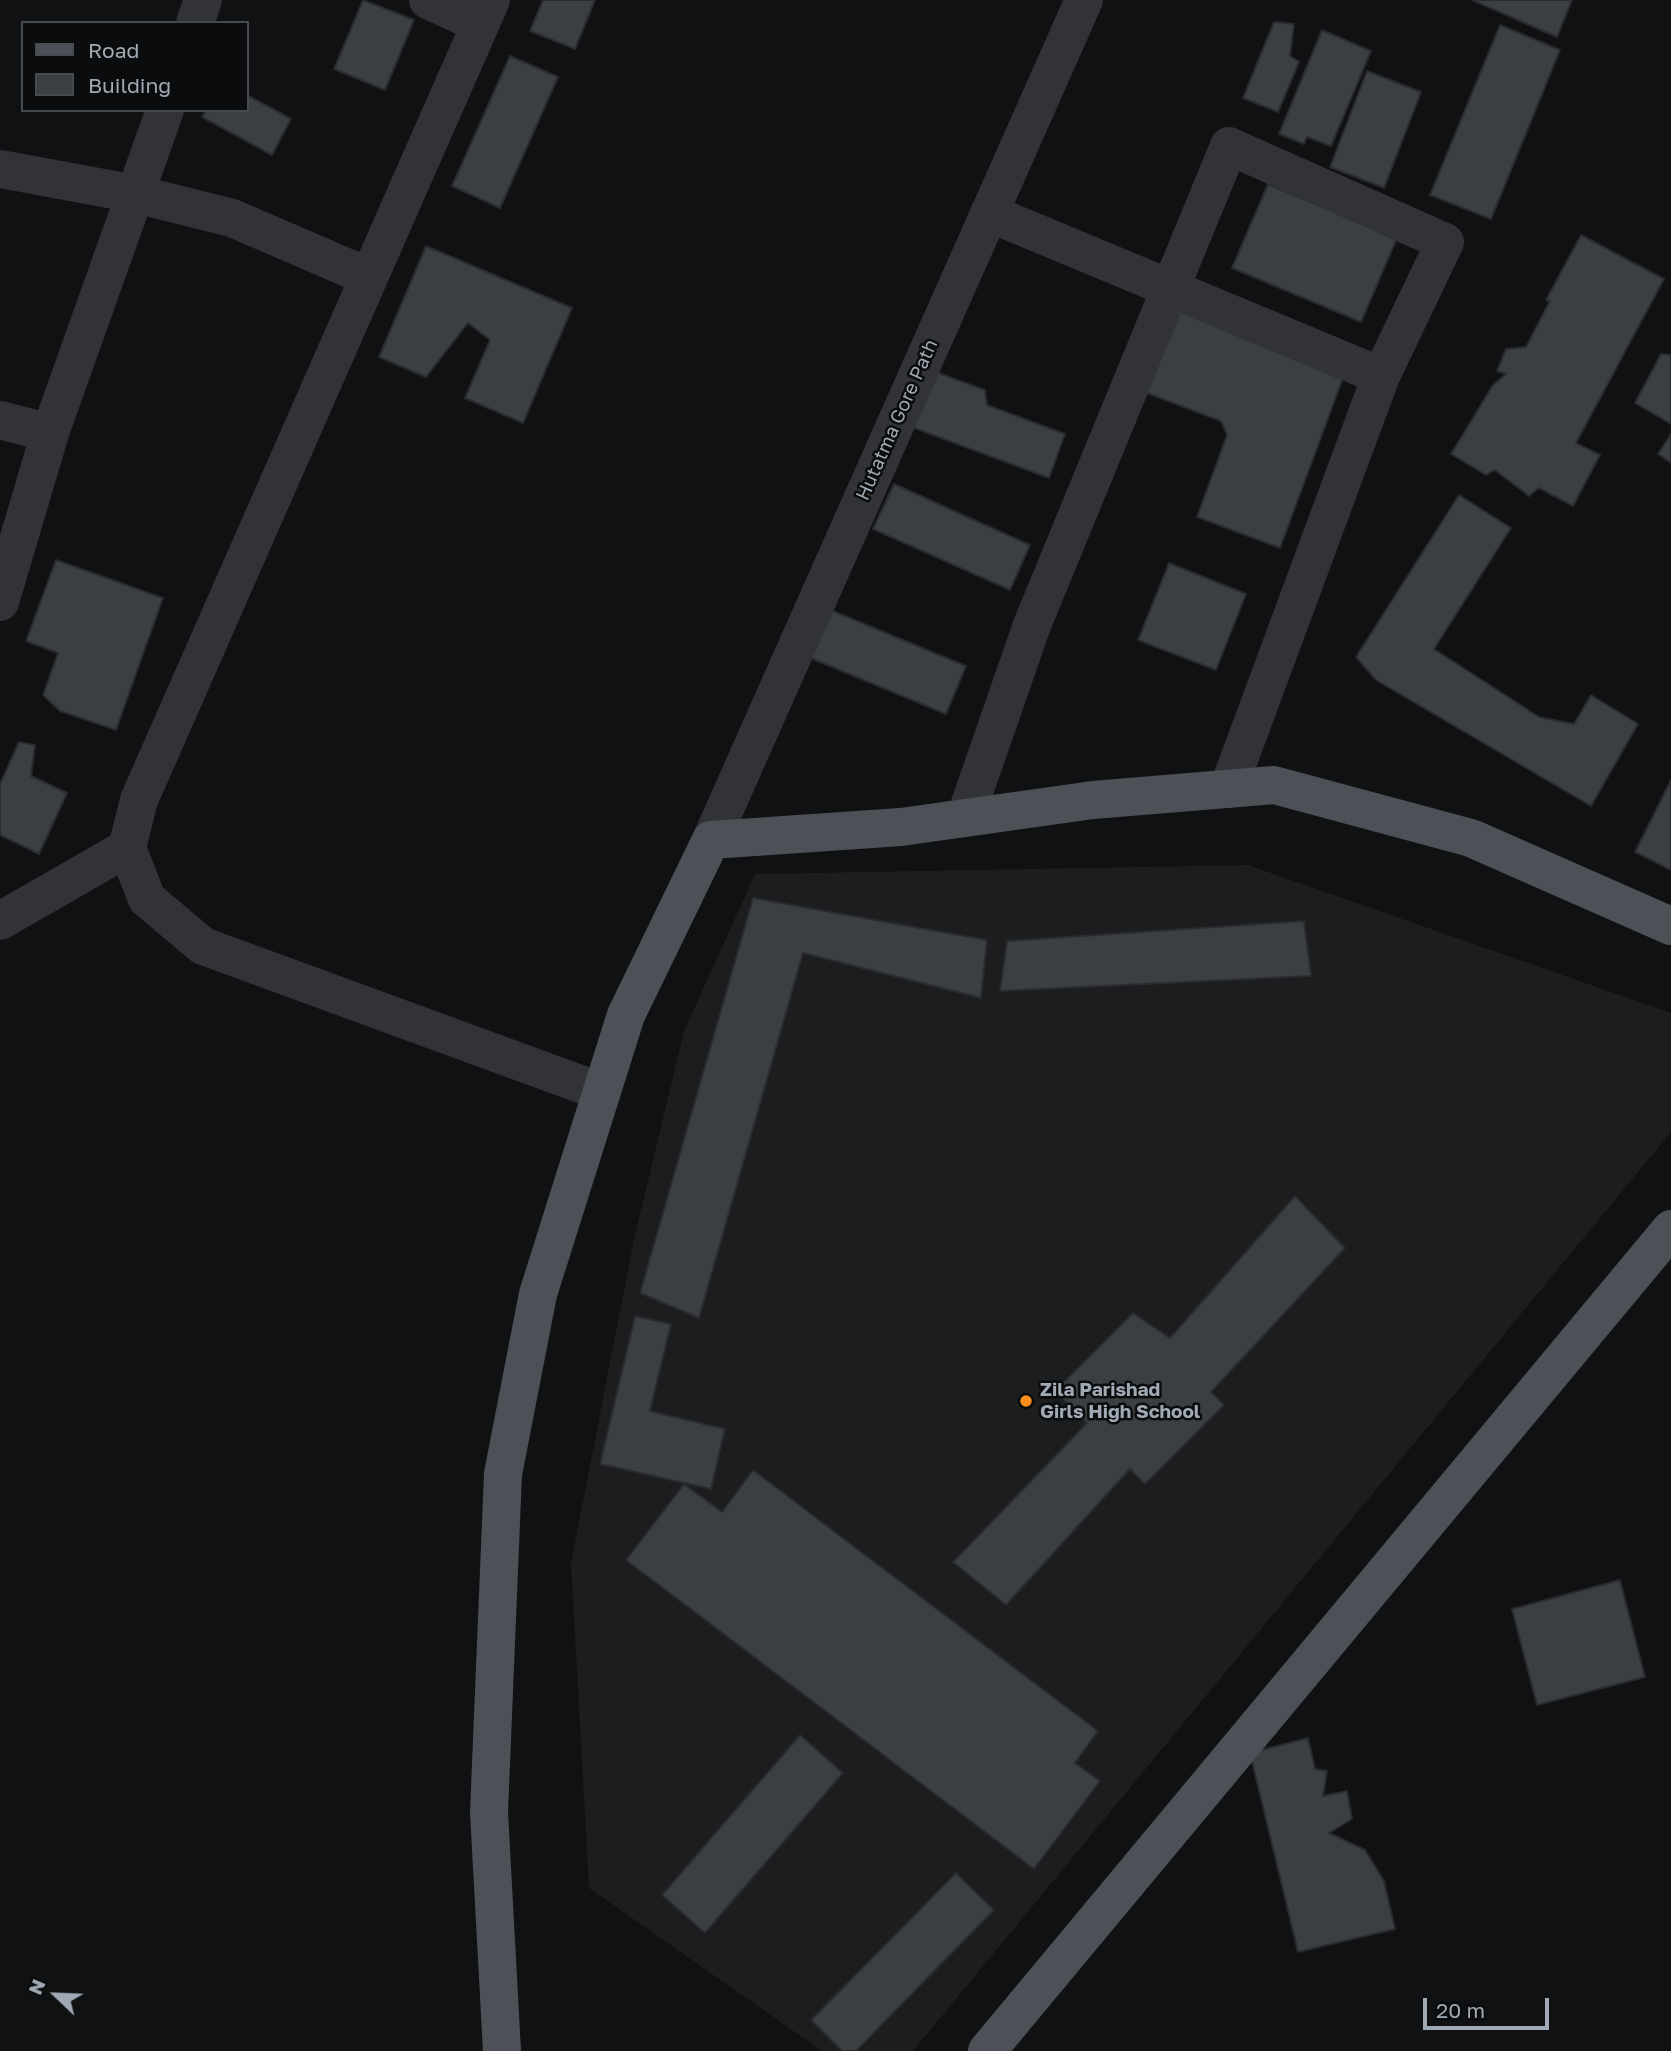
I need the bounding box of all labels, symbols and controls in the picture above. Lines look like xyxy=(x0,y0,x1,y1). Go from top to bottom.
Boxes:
legend xyxy=(21,21,248,112)
text: Road xyxy=(88,37,139,63)
text: Building xyxy=(88,72,171,98)
street label: Hutatma Gore Path xyxy=(851,336,943,504)
place label: Zila Parishad Girls High School xyxy=(1040,1379,1200,1423)
marker: Zila Parishad Girls High School xyxy=(1018,1393,1034,1409)
north arrow xyxy=(21,1960,91,2030)
text: N xyxy=(23,1975,50,1998)
scale bar xyxy=(1426,1984,1552,2028)
text: 20 m xyxy=(1436,1997,1485,2023)

